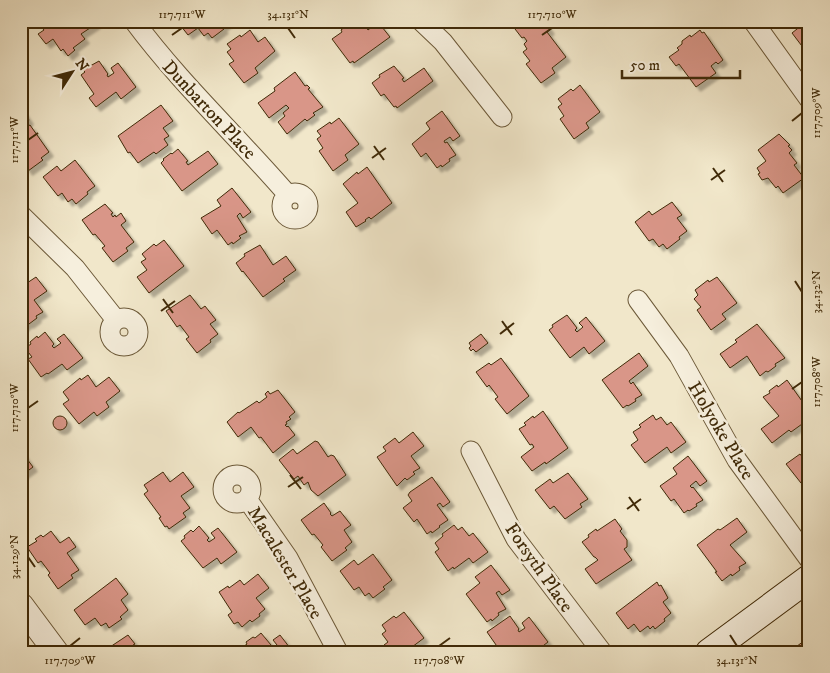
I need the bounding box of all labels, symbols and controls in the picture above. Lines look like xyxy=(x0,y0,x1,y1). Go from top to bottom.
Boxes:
text: 117.711°W xyxy=(158,7,207,22)
text: 34.131°N xyxy=(267,7,309,22)
text: 117.710°W xyxy=(527,7,578,22)
north arrow xyxy=(48,48,98,98)
scale bar xyxy=(622,48,740,80)
text: N xyxy=(71,55,93,75)
street label: Dunbarton Place xyxy=(157,56,261,165)
text: 50 m xyxy=(630,56,660,75)
text: 117.709°W xyxy=(809,87,824,138)
text: 117.711°W xyxy=(7,115,22,164)
text: 34.132°N xyxy=(809,270,824,313)
text: 117.708°W xyxy=(809,356,824,407)
street label: Holyoke Place xyxy=(682,378,759,484)
text: 117.710°W xyxy=(7,382,22,433)
street label: Macalester Place xyxy=(242,502,327,623)
street label: Forsyth Place xyxy=(500,519,578,617)
text: 34.129°N xyxy=(7,535,22,579)
text: 117.709°W xyxy=(45,653,96,668)
text: 117.708°W xyxy=(414,653,465,668)
text: 34.131°N xyxy=(716,653,758,668)

